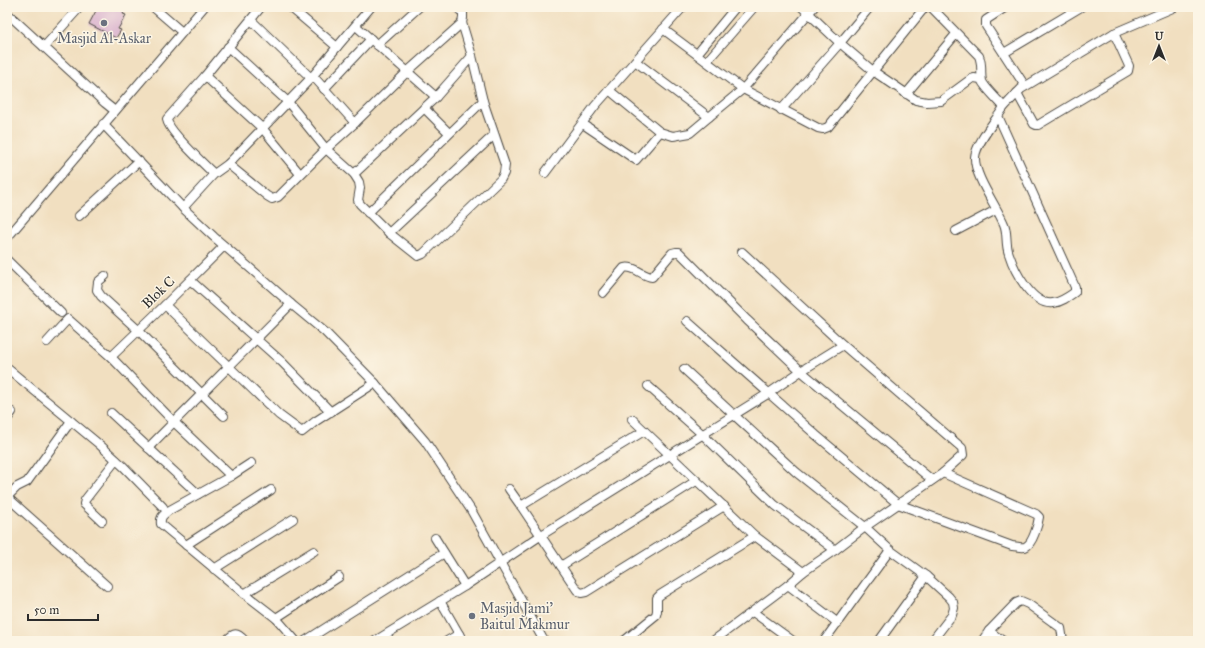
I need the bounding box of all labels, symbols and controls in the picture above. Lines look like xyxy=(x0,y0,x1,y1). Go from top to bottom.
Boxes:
marker: Masjid Al-Askar xyxy=(99,18,109,28)
north arrow xyxy=(1139,26,1179,66)
place label: Masjid Al-Askar xyxy=(57,30,152,47)
text: U xyxy=(1155,30,1164,43)
street label: Blok C xyxy=(138,273,178,312)
scale bar xyxy=(28,596,98,622)
place label: Masjid Jami' Baitul Makmur xyxy=(480,600,570,633)
text: 50 m xyxy=(34,603,59,617)
marker: Masjid Jami' Baitul Makmur xyxy=(467,611,477,621)

